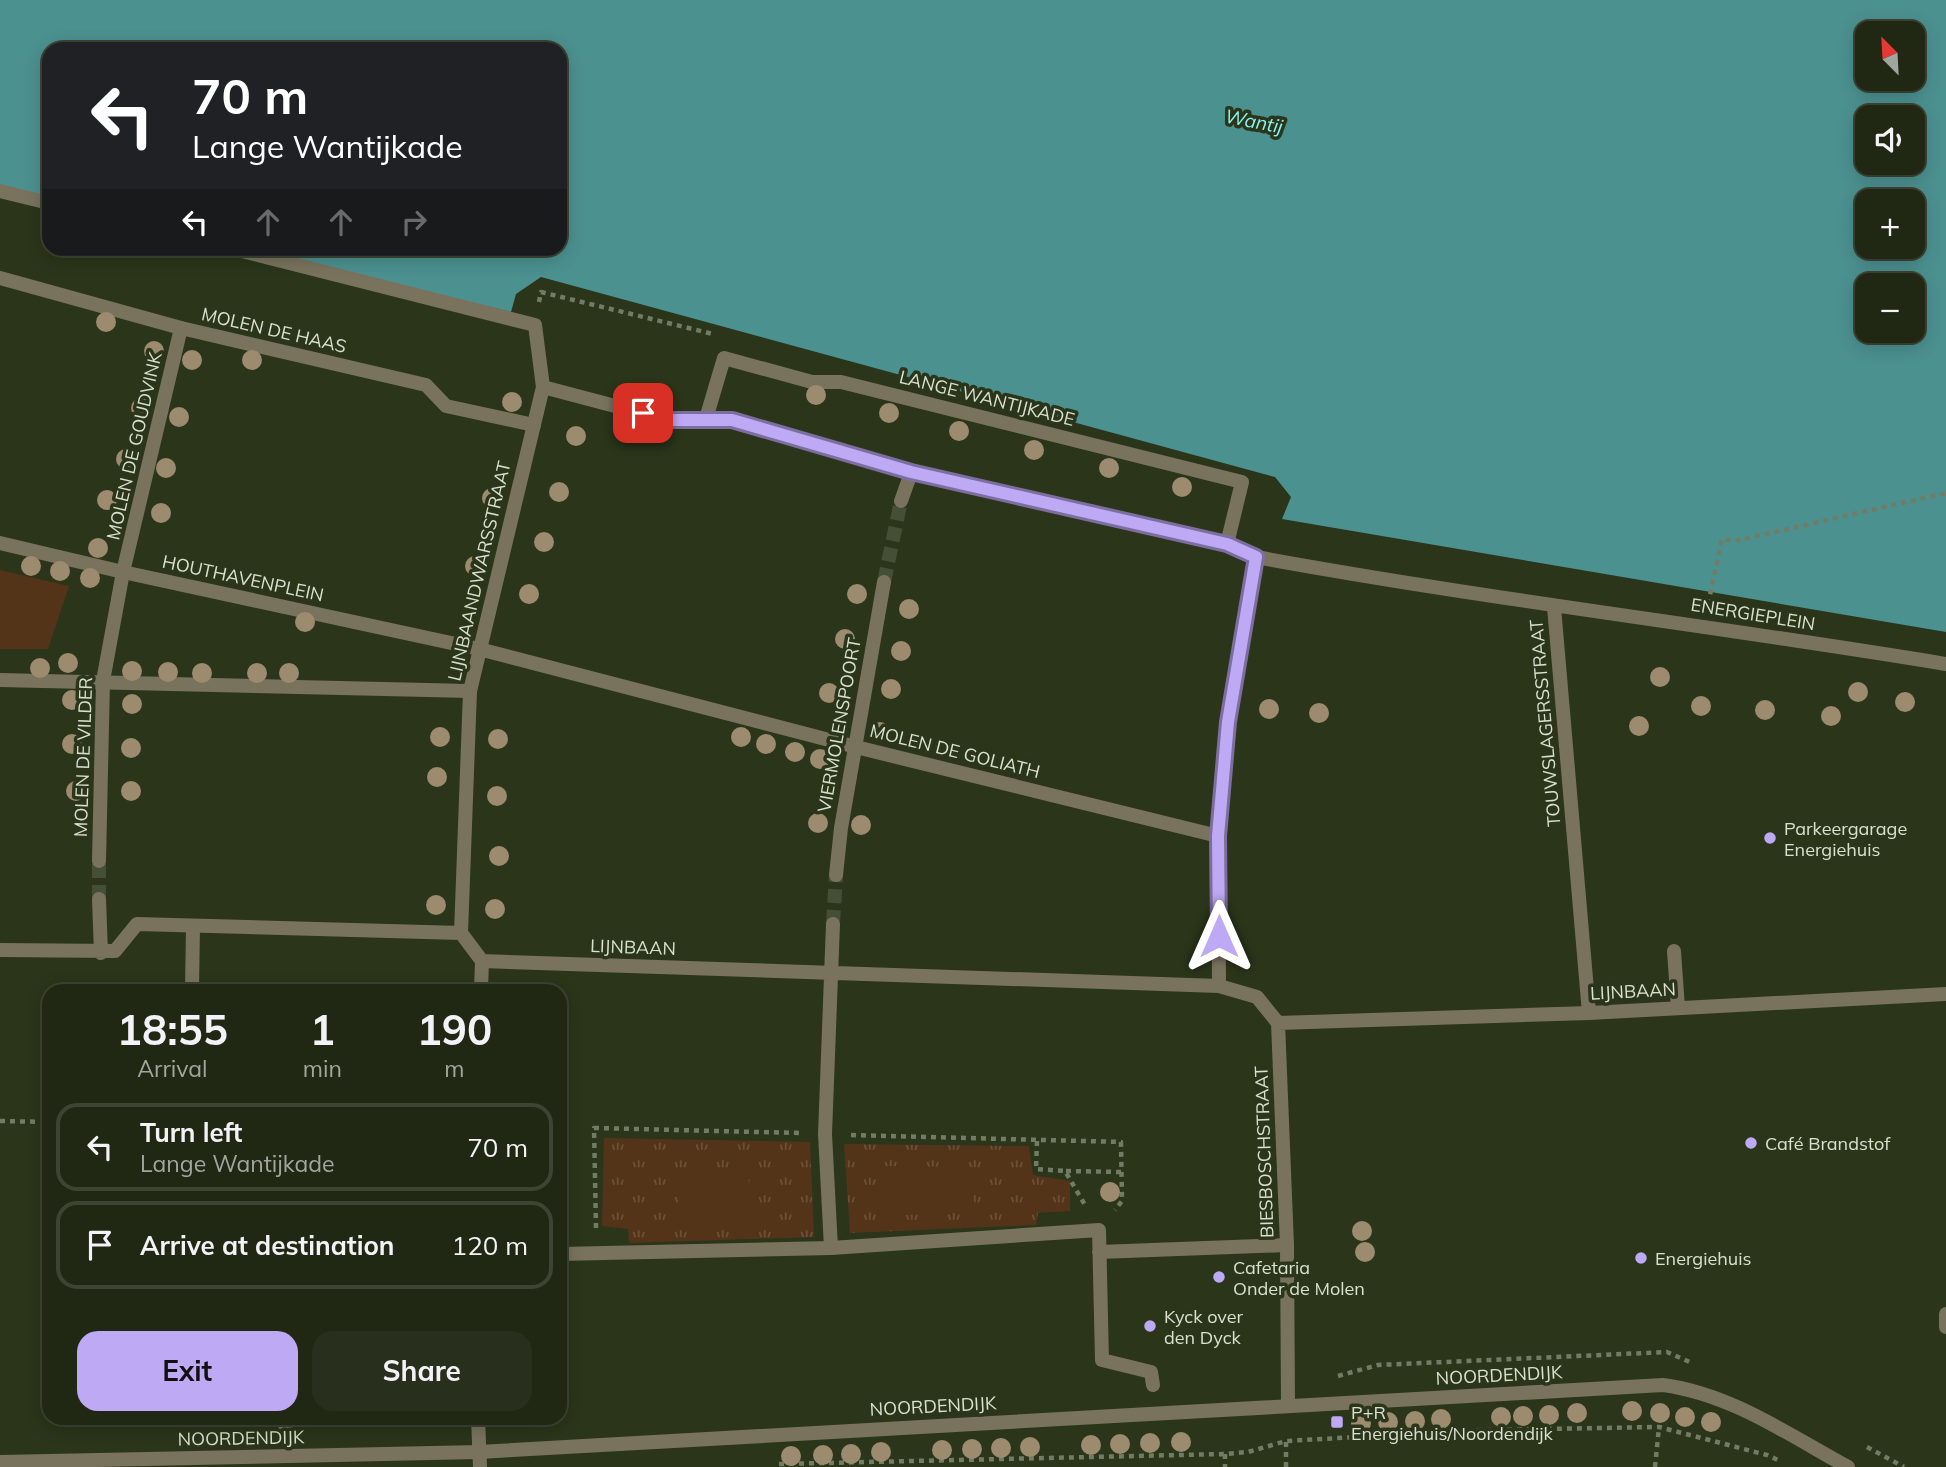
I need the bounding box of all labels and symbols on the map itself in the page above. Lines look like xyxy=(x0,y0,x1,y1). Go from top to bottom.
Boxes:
north arrow xyxy=(1855,21,1925,91)
water label: Wantij xyxy=(1223,104,1285,138)
street label: MOLEN DE HAAS xyxy=(199,302,349,358)
street label: MOLEN DE GOUDVINK xyxy=(101,349,167,542)
street label: LANGE WANTIJKADE xyxy=(897,365,1077,431)
pin xyxy=(613,383,673,443)
street label: LIJNBAANDWARSSTRAAT xyxy=(442,459,516,683)
street label: HOUTHAVENPLEIN xyxy=(160,550,326,606)
street label: ENERGIEPLEIN xyxy=(1689,593,1817,635)
street label: TOUWSLAGERSSTRAAT xyxy=(1524,618,1566,828)
street label: VIERMOLENSPOORT xyxy=(812,636,866,814)
street label: MOLEN DE VILDER xyxy=(69,677,97,837)
street label: MOLEN DE GOLIATH xyxy=(867,719,1043,783)
place label: Parkeergarage Energiehuis xyxy=(1784,817,1907,861)
marker: Parkeergarage Energiehuis xyxy=(1762,830,1778,846)
position arrow xyxy=(1182,899,1256,973)
street label: LIJNBAAN xyxy=(590,934,676,960)
street label: LIJNBAAN xyxy=(1590,977,1676,1005)
street label: BIESBOSCHSTRAAT xyxy=(1250,1066,1278,1238)
place label: Café Brandstof xyxy=(1765,1132,1891,1155)
marker: Café Brandstof xyxy=(1743,1135,1759,1151)
place label: Energiehuis xyxy=(1655,1247,1751,1270)
marker: Energiehuis xyxy=(1633,1250,1649,1266)
place label: Cafetaria Onder de Molen xyxy=(1233,1256,1365,1300)
marker: Cafetaria Onder de Molen xyxy=(1211,1269,1227,1285)
place label: Kyck over den Dyck xyxy=(1164,1305,1244,1349)
marker: Kyck over den Dyck xyxy=(1142,1318,1158,1334)
street label: NOORDENDIJK xyxy=(1435,1360,1563,1390)
street label: NOORDENDIJK xyxy=(869,1391,997,1421)
place label: P+R Energiehuis/Noordendijk xyxy=(1351,1401,1553,1445)
marker: P+R Energiehuis/Noordendijk xyxy=(1329,1414,1345,1430)
street label: NOORDENDIJK xyxy=(177,1425,305,1451)

